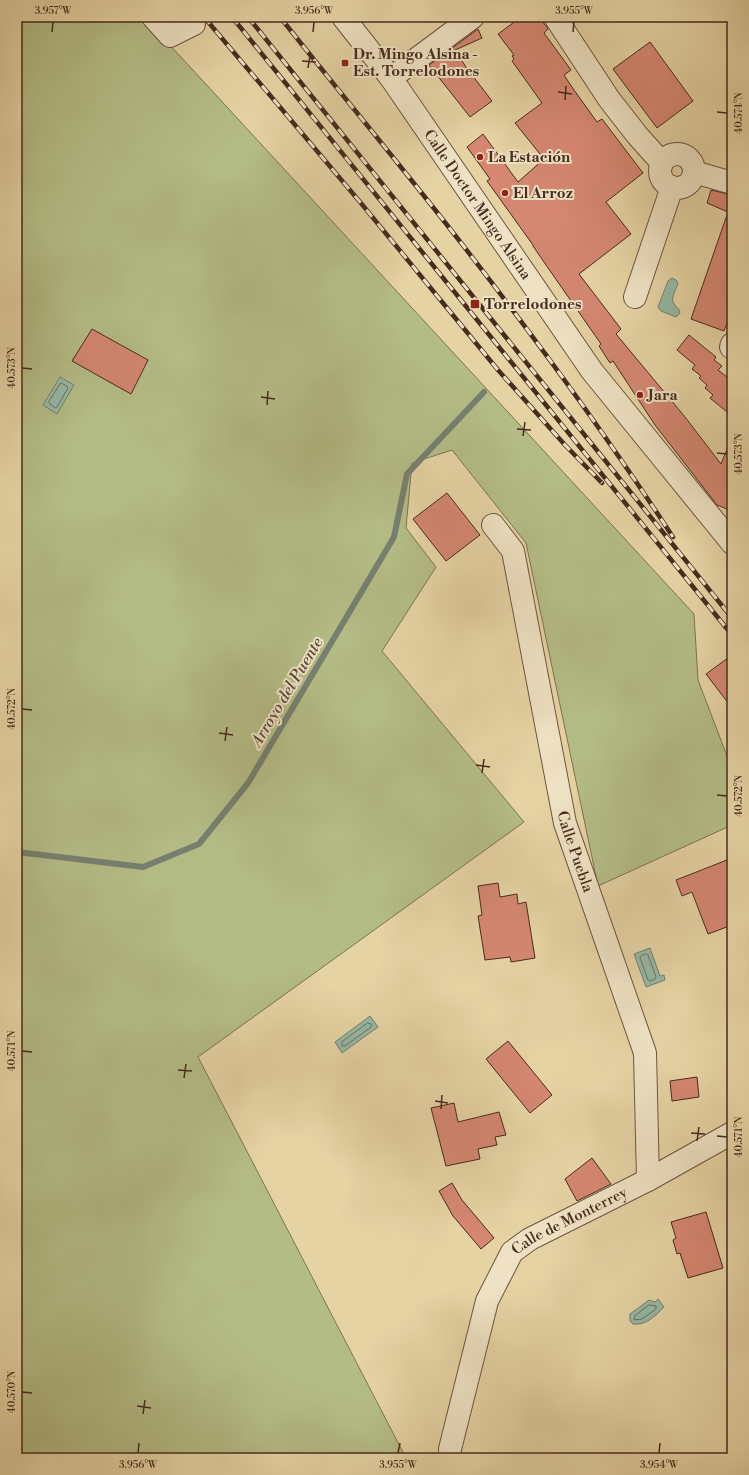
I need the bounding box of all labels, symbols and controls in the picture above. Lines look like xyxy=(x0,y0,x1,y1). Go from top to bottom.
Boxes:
text: 3.957°W xyxy=(35,5,72,17)
text: 3.956°W xyxy=(295,5,334,17)
text: 3.955°W xyxy=(555,5,594,17)
place label: Dr. Mingo Alsina - Est. Torrelodones xyxy=(353,45,479,81)
marker: Dr. Mingo Alsina - Est. Torrelodones xyxy=(340,58,350,68)
text: 40.574°N xyxy=(733,92,745,134)
street label: Calle Doctor Mingo Alsina xyxy=(420,126,536,283)
place label: La Estación xyxy=(488,148,571,167)
marker: La Estación xyxy=(475,152,485,162)
place label: El Arroz xyxy=(513,184,573,203)
marker: El Arroz xyxy=(500,188,510,198)
place label: Torrelodones xyxy=(484,295,581,314)
marker: Torrelodones xyxy=(469,298,481,310)
text: 40.573°N xyxy=(6,347,18,389)
place label: Jara xyxy=(646,386,678,405)
marker: Jara xyxy=(635,390,645,400)
text: 40.573°N xyxy=(733,433,745,475)
water label: Arroyo del Puente xyxy=(246,633,328,752)
text: 40.572°N xyxy=(6,688,18,730)
text: 40.572°N xyxy=(733,775,745,817)
street label: Calle Puebla xyxy=(553,809,598,895)
text: 40.571°N xyxy=(6,1030,18,1071)
text: 40.571°N xyxy=(733,1116,745,1157)
street label: Calle de Monterrey xyxy=(508,1182,631,1259)
text: 40.570°N xyxy=(6,1370,18,1413)
text: 3.956°W xyxy=(119,1459,158,1471)
text: 3.955°W xyxy=(379,1459,418,1471)
text: 3.954°W xyxy=(640,1459,679,1471)

